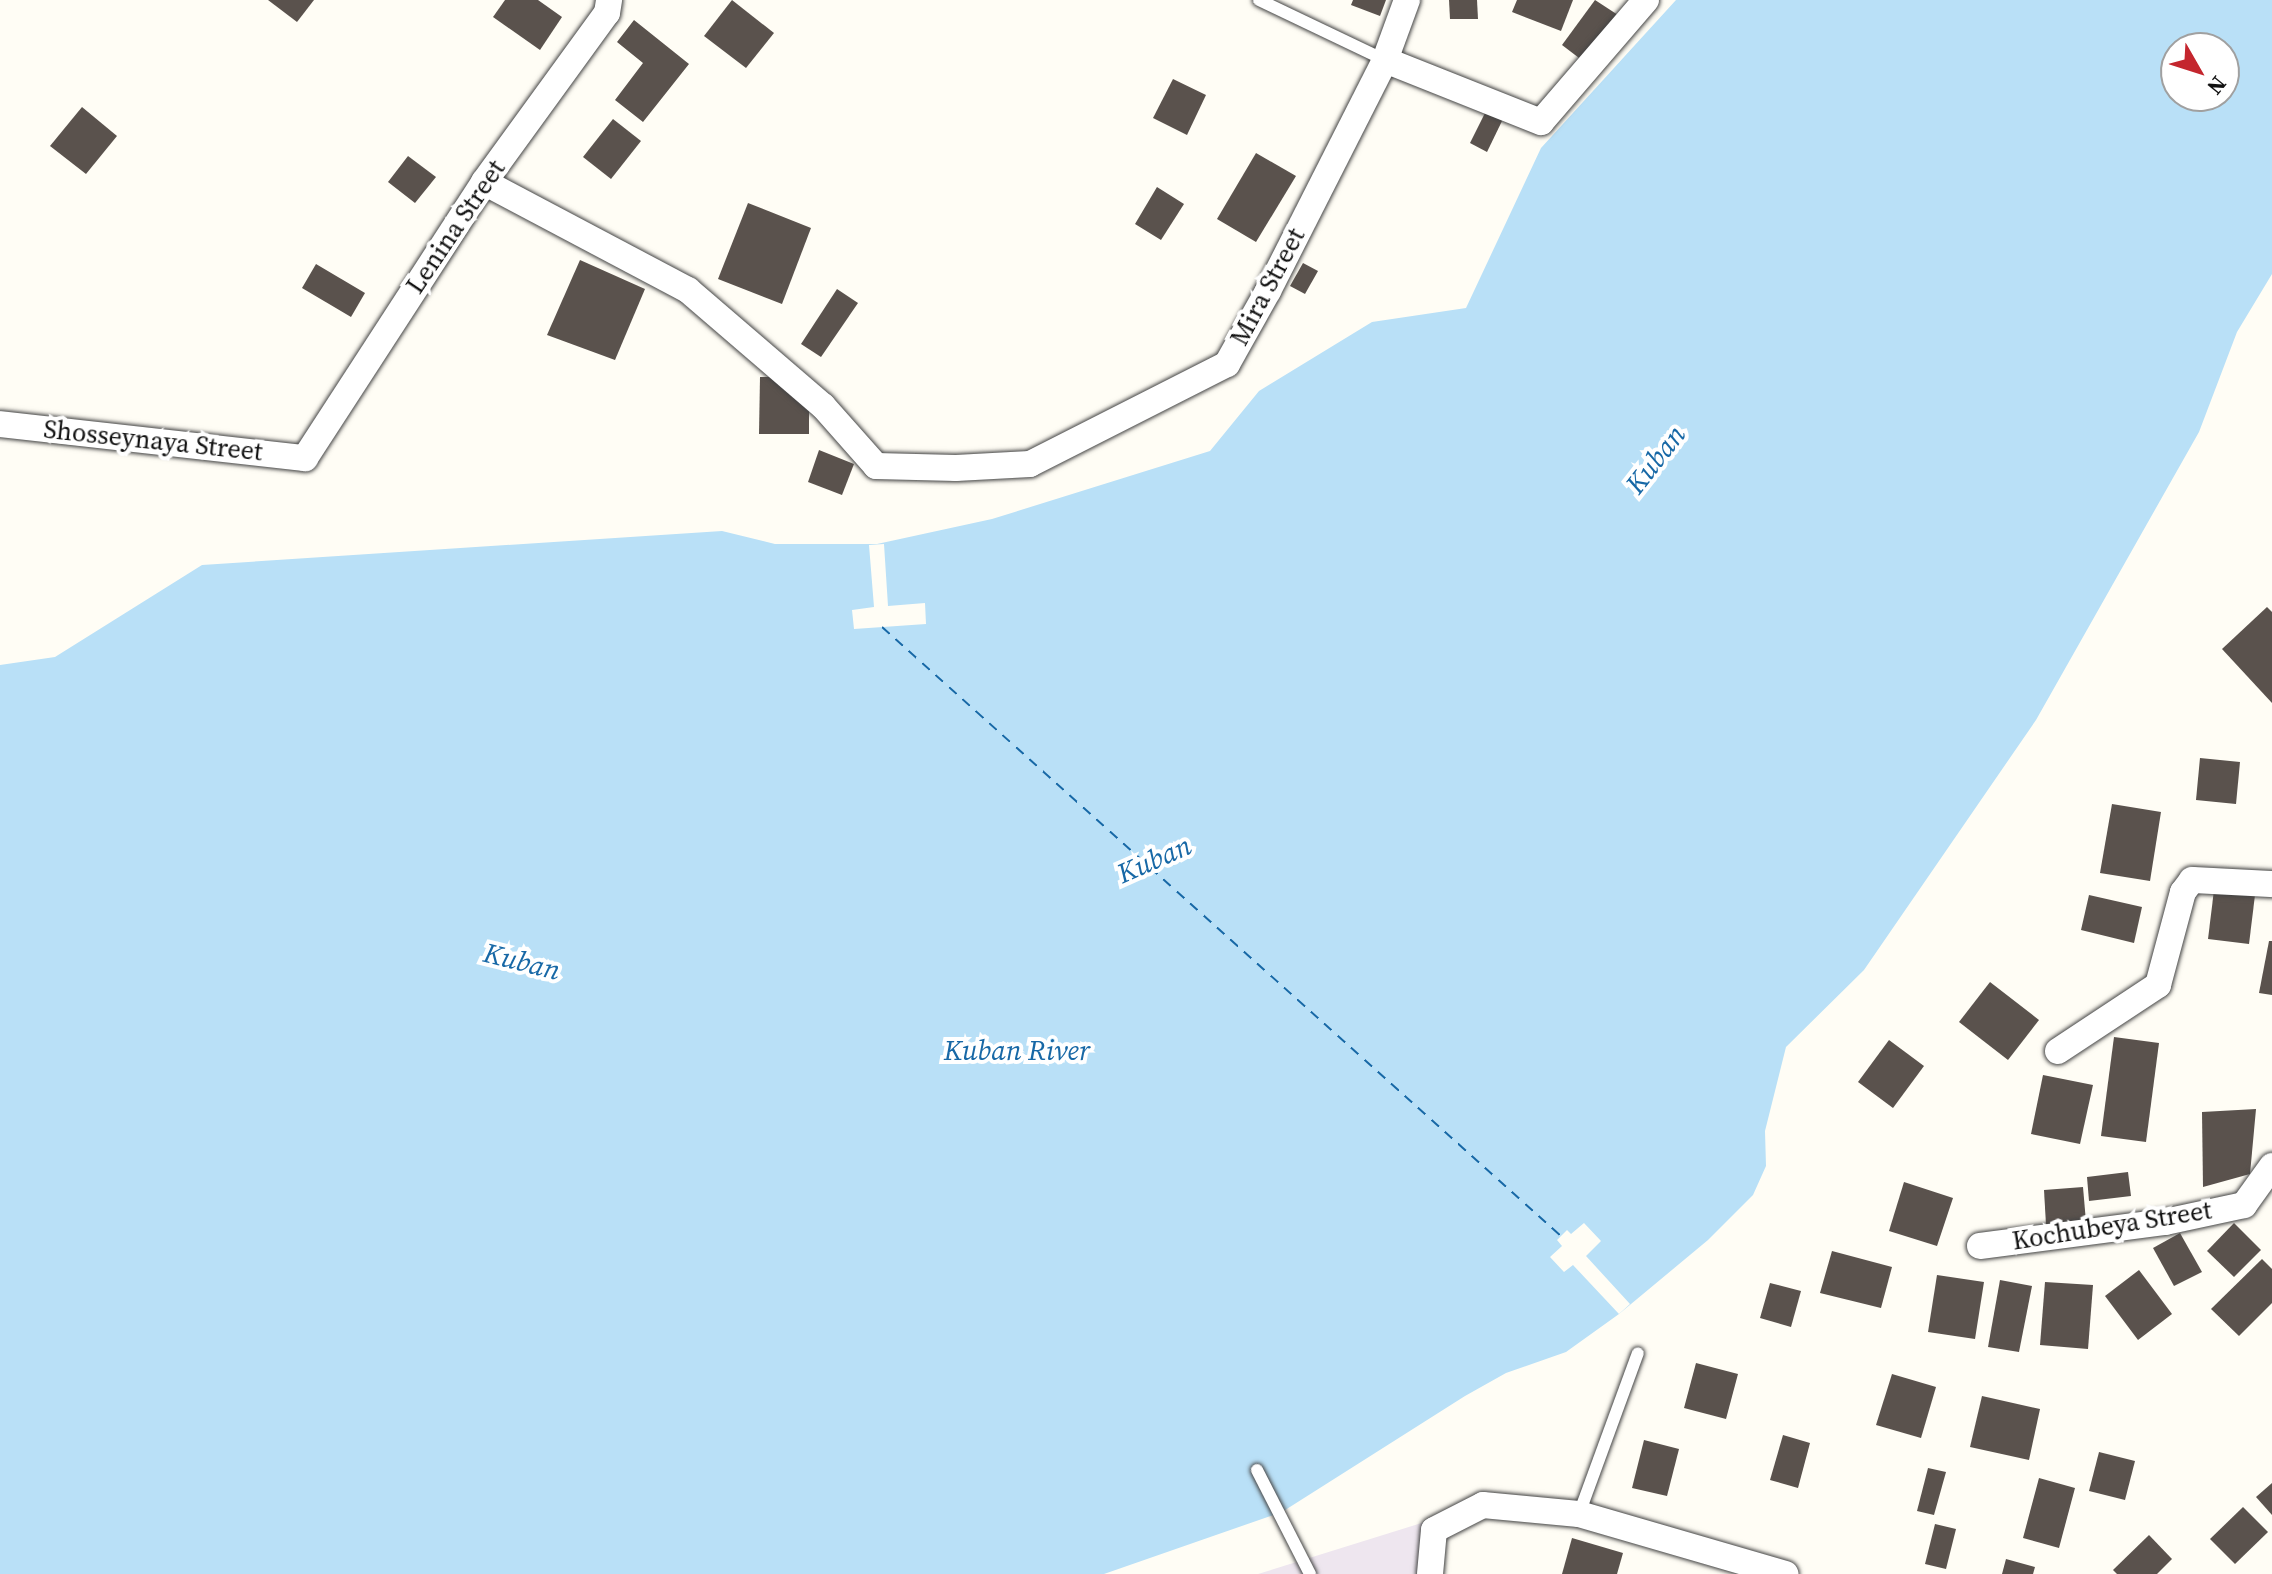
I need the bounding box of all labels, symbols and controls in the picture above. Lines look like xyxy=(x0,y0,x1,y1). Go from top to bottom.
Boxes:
north arrow xyxy=(2160,32,2240,112)
text: N xyxy=(2200,70,2234,102)
street label: Lenina Street xyxy=(400,154,512,300)
street label: Mira Street xyxy=(1224,223,1312,351)
street label: Shosseynaya Street xyxy=(42,414,264,468)
water label: Kuban xyxy=(1618,418,1692,500)
water label: Kuban xyxy=(1112,828,1196,890)
water label: Kuban xyxy=(480,935,564,987)
water label: Kuban River xyxy=(944,1033,1090,1067)
street label: Kochubeya Street xyxy=(2010,1195,2214,1257)

